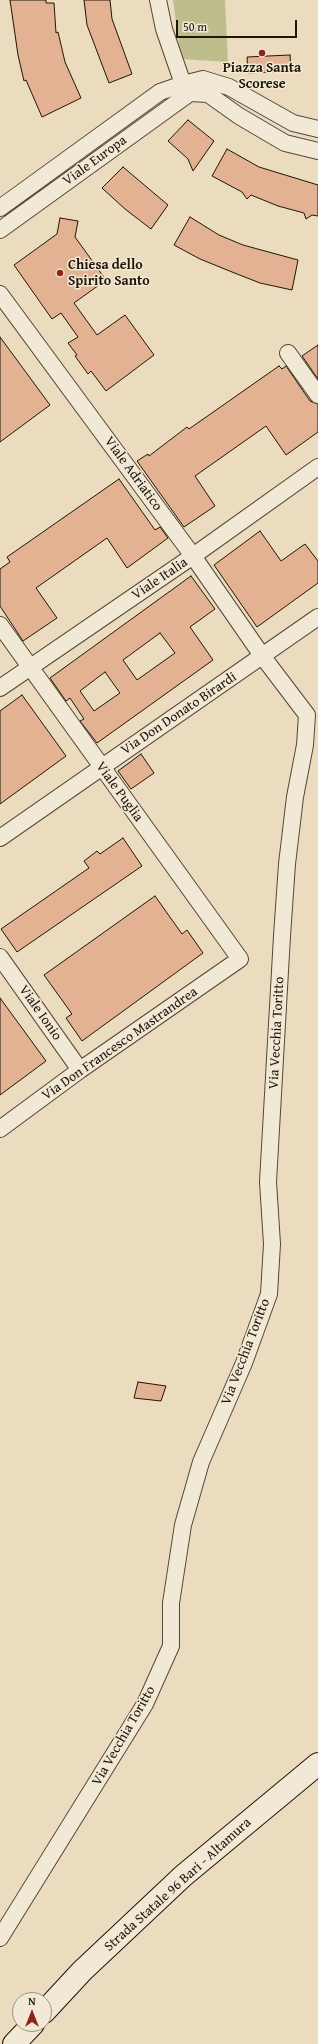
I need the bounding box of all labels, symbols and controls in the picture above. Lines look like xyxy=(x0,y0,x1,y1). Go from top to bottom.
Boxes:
scale bar xyxy=(178,12,299,38)
text: 50 m xyxy=(183,18,207,35)
marker: Piazza Santa Scorese xyxy=(257,48,267,58)
place label: Piazza Santa Scorese xyxy=(223,60,301,92)
street label: Viale Europa xyxy=(60,132,130,190)
place label: Chiesa dello Spirito Santo xyxy=(68,257,150,290)
marker: Chiesa dello Spirito Santo xyxy=(55,268,65,278)
street label: Viale Adriatico xyxy=(100,434,166,514)
street label: Viale Italia xyxy=(129,554,191,604)
street label: Via Don Donato Birardi xyxy=(118,669,240,759)
street label: Viale Puglia xyxy=(92,759,146,825)
street label: Via Vecchia Toritto xyxy=(266,976,288,1090)
street label: Viale Ionio xyxy=(15,982,65,1044)
street label: Via Don Francesco Mastrandrea xyxy=(39,984,201,1104)
street label: Via Vecchia Toritto xyxy=(218,1296,274,1408)
street label: Via Vecchia Toritto xyxy=(89,1683,159,1789)
street label: Strada Statale 96 Bari - Altamura xyxy=(101,1815,255,1955)
north arrow xyxy=(12,1992,52,2032)
text: N xyxy=(28,1993,36,2009)

